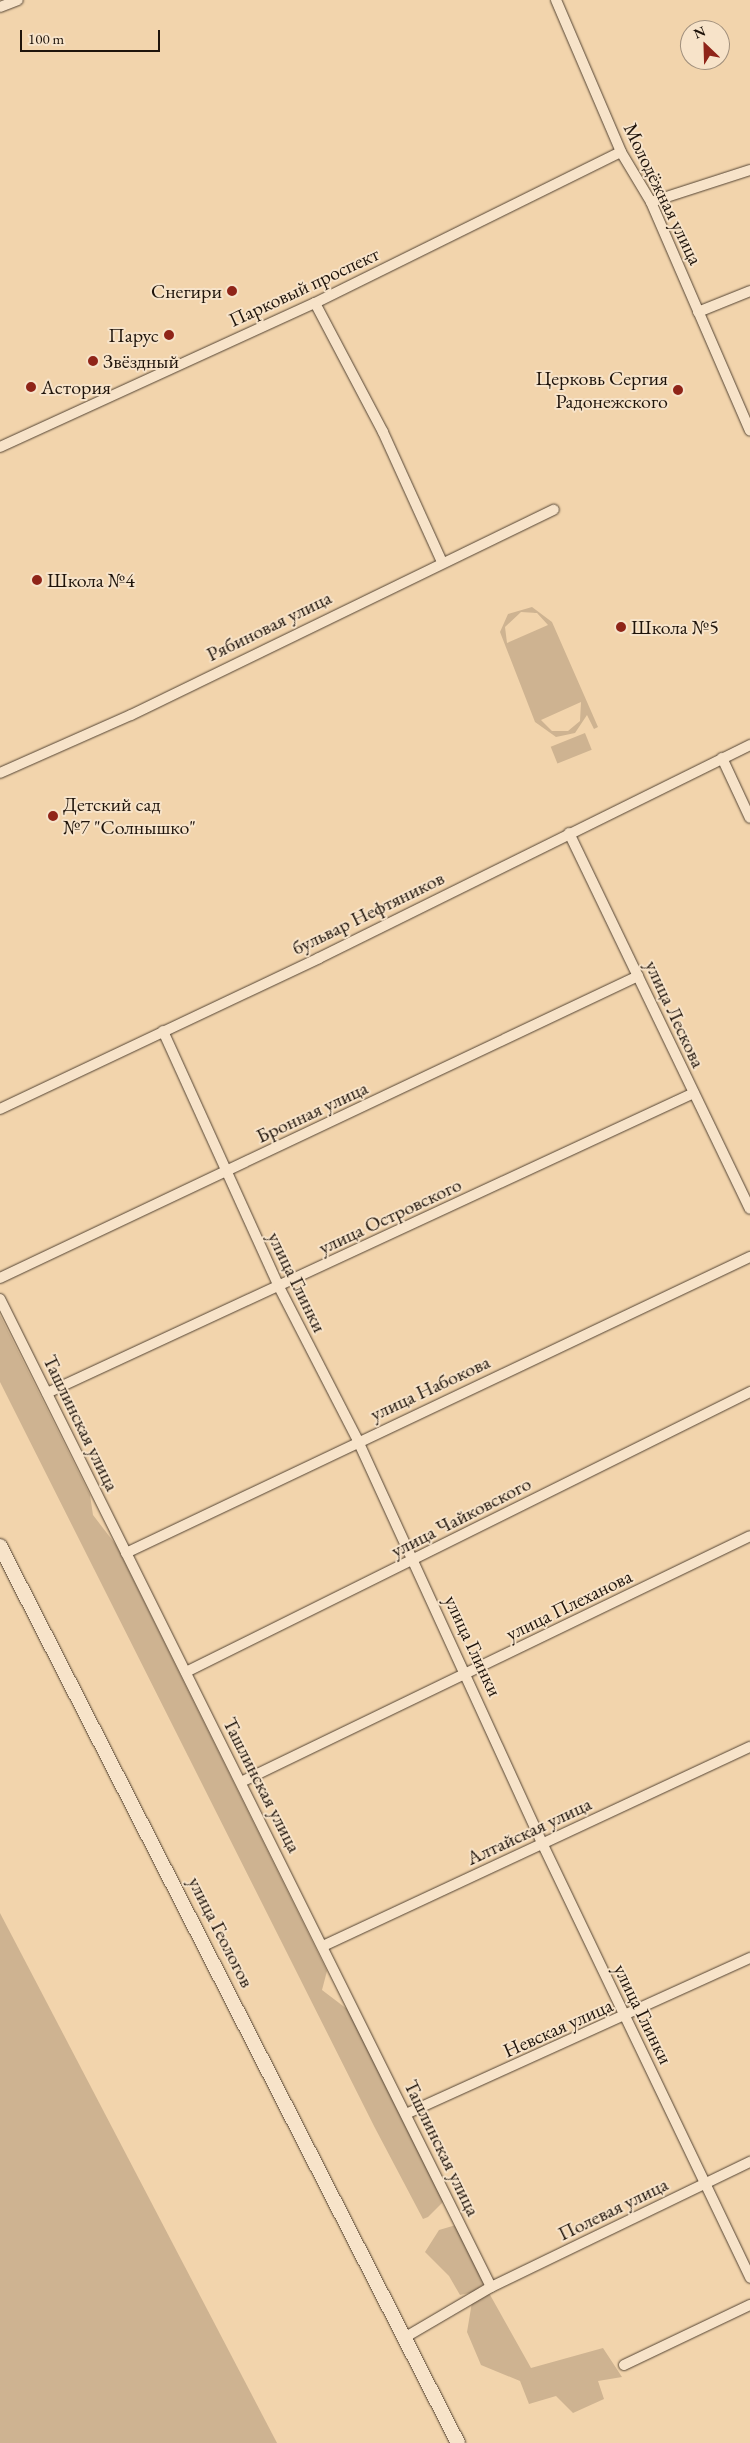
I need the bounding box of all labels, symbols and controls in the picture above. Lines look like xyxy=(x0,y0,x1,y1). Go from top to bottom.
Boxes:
scale bar xyxy=(22,20,162,52)
north arrow xyxy=(680,20,730,70)
text: N xyxy=(690,22,708,43)
text: 100 m xyxy=(28,29,64,48)
street label: Молодёжная улица xyxy=(618,119,708,269)
street label: Парковый проспект xyxy=(225,242,383,332)
place label: Снегири xyxy=(151,279,222,303)
marker: Снегири xyxy=(226,285,238,297)
place label: Парус xyxy=(108,323,159,347)
marker: Парус xyxy=(163,329,175,341)
place label: Звёздный xyxy=(103,349,179,373)
marker: Звёздный xyxy=(87,355,99,367)
place label: Церковь Сергия Радонежского xyxy=(536,366,668,413)
place label: Астория xyxy=(41,375,111,399)
marker: Астория xyxy=(25,381,37,393)
marker: Церковь Сергия Радонежского xyxy=(672,384,684,396)
place label: Школа №4 xyxy=(47,568,135,592)
marker: Школа №4 xyxy=(31,574,43,586)
street label: Рябиновая улица xyxy=(203,585,335,667)
place label: Школа №5 xyxy=(631,615,719,639)
marker: Школа №5 xyxy=(615,621,627,633)
place label: Детский сад №7 "Солнышко" xyxy=(63,792,196,839)
marker: Детский сад №7 "Солнышко" xyxy=(47,810,59,822)
street label: бульвар Нефтяников xyxy=(288,866,448,960)
street label: улица Лескова xyxy=(640,956,710,1072)
street label: Бронная улица xyxy=(252,1076,372,1148)
street label: улица Островского xyxy=(315,1172,465,1260)
street label: улица Глинки xyxy=(262,1228,332,1336)
street label: улица Набокова xyxy=(366,1350,494,1426)
street label: Ташлинская улица xyxy=(38,1351,124,1495)
street label: улица Чайковского xyxy=(387,1471,535,1563)
street label: улица Плеханова xyxy=(502,1564,636,1646)
street label: улица Глинки xyxy=(439,1592,507,1700)
street label: Ташлинская улица xyxy=(218,1713,306,1857)
street label: Алтайская улица xyxy=(463,1792,595,1870)
street label: улица Геологов xyxy=(183,1873,259,1991)
street label: улица Глинки xyxy=(608,1960,678,2068)
street label: Невская улица xyxy=(500,1993,616,2063)
street label: Ташлинская улица xyxy=(399,2076,485,2220)
street label: Полевая улица xyxy=(554,2172,672,2246)

